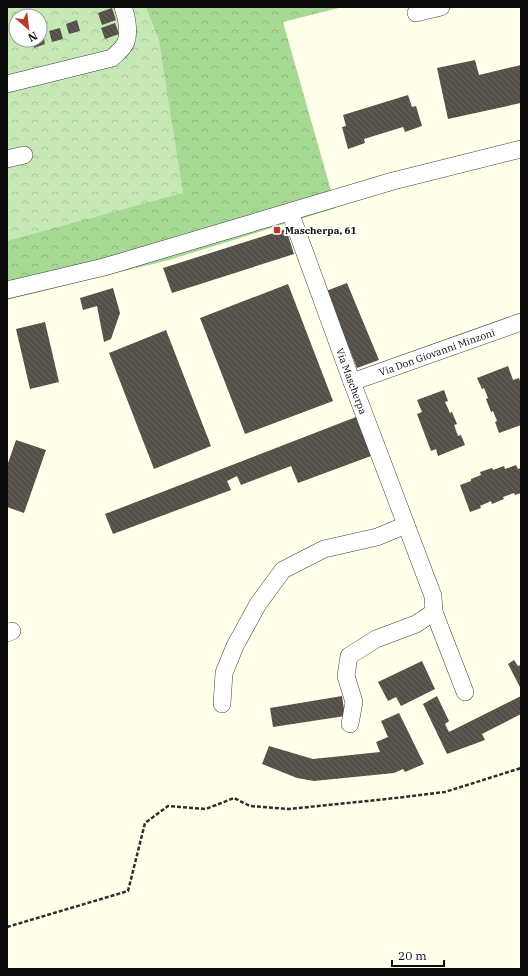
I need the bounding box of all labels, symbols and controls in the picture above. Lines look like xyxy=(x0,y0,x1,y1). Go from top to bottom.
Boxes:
north arrow xyxy=(8,8,48,48)
text: N xyxy=(25,29,40,45)
place label: Mascherpa, 61 xyxy=(285,224,357,237)
marker: Mascherpa, 61 xyxy=(272,225,282,235)
street label: Via Don Giovanni Minzoni xyxy=(377,325,497,378)
street label: Via Mascherpa xyxy=(334,346,370,416)
scale bar xyxy=(392,942,444,968)
text: 20 m xyxy=(398,948,427,963)

